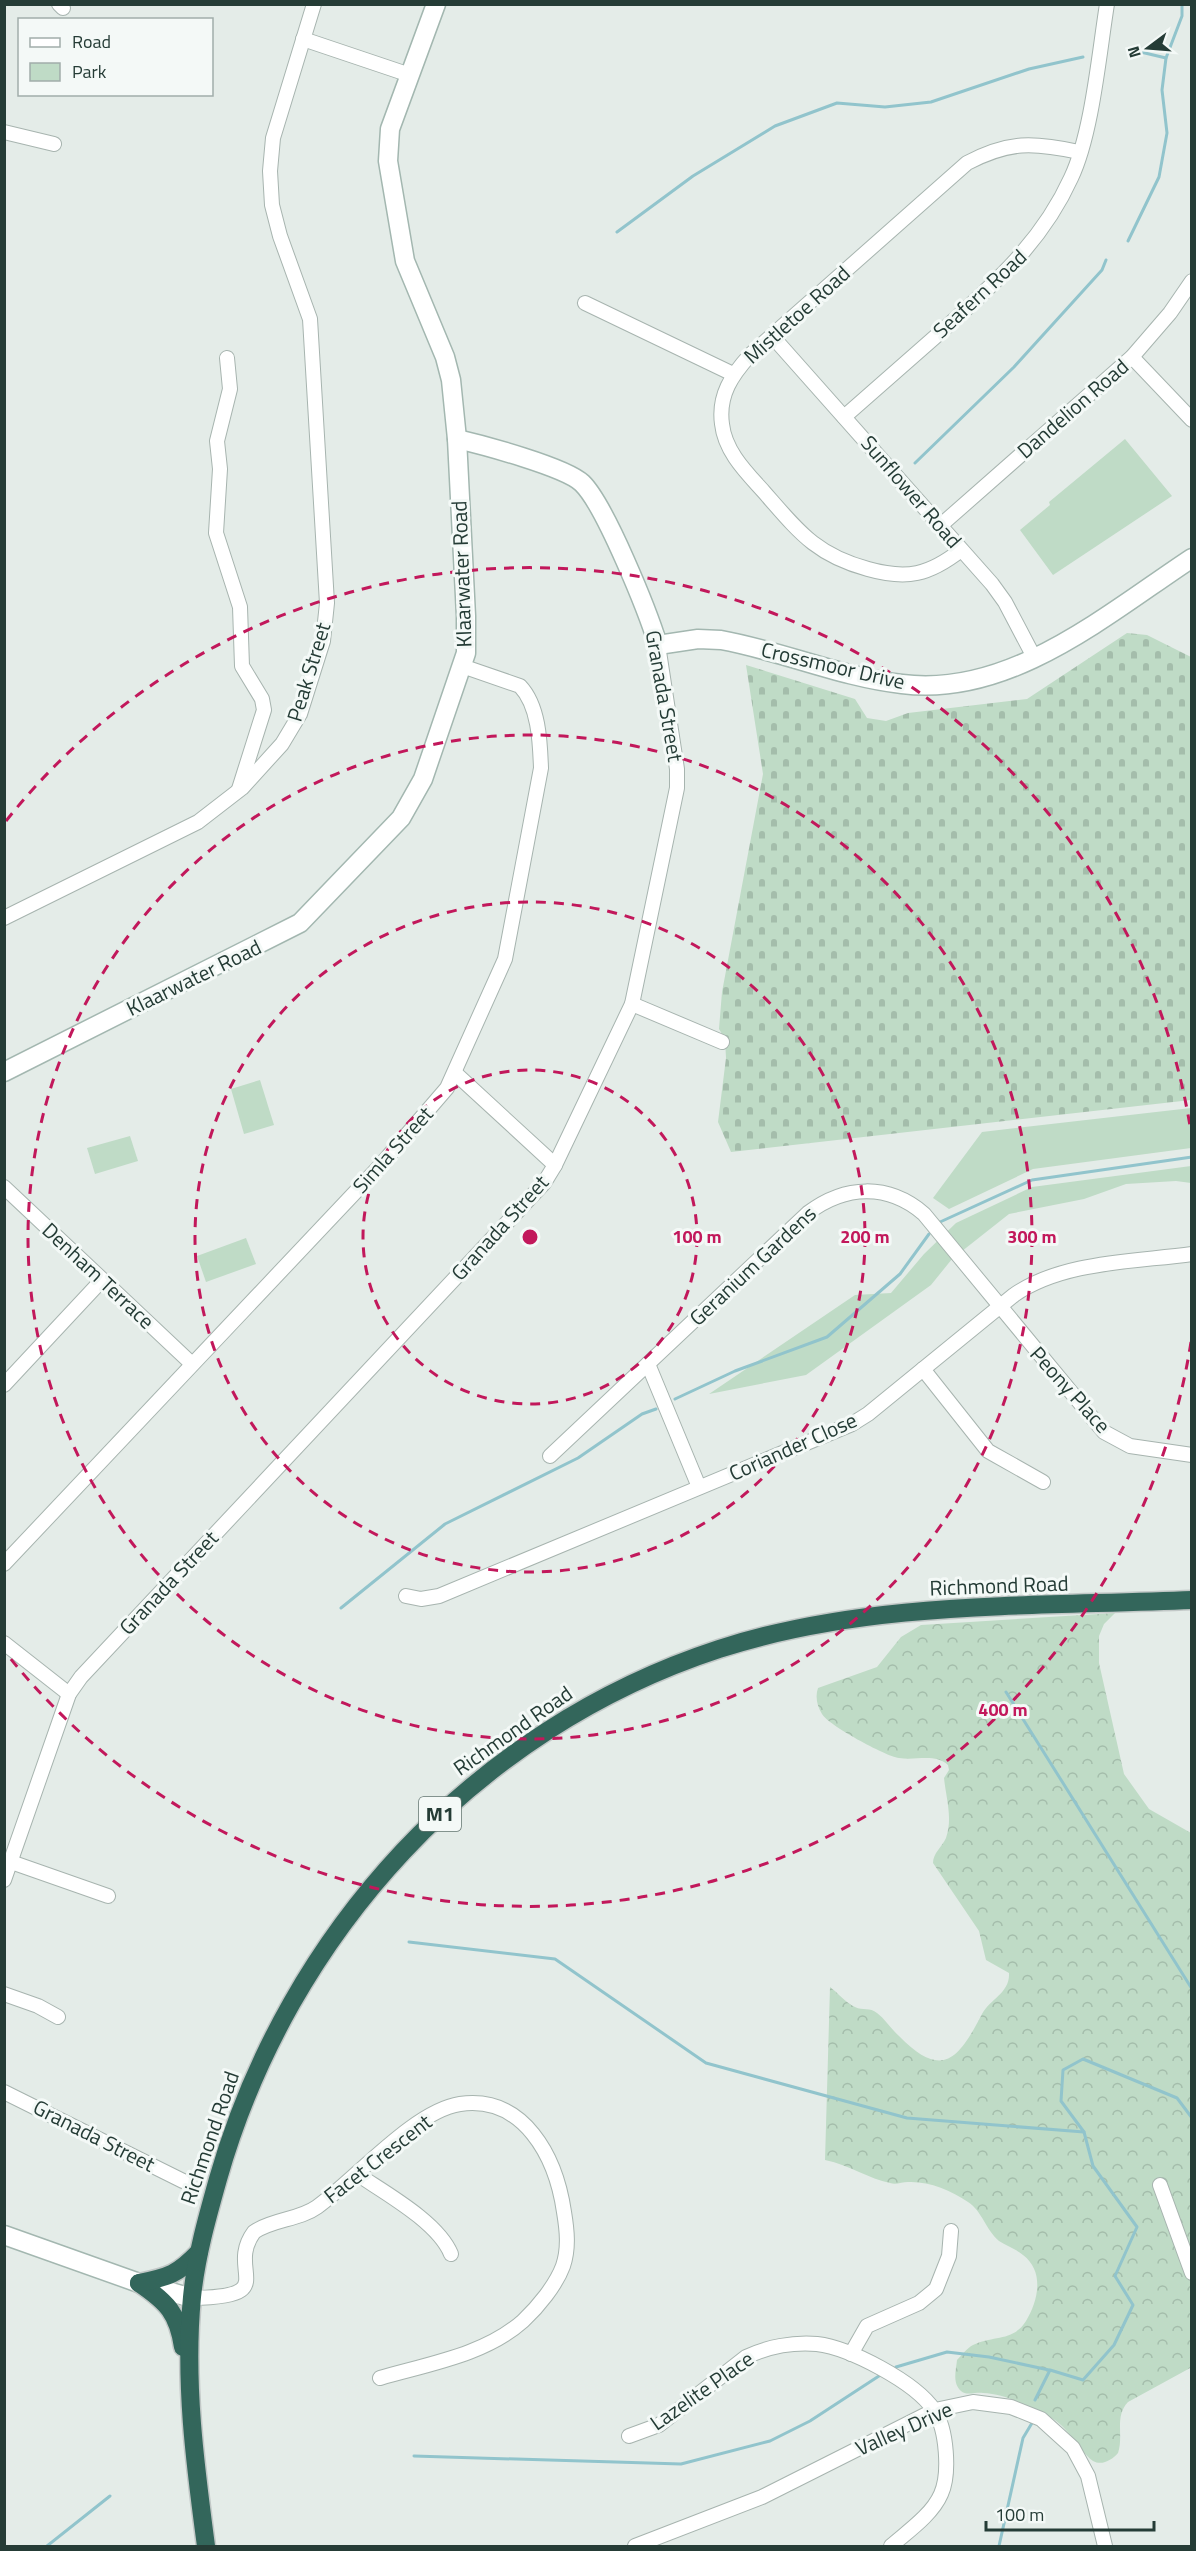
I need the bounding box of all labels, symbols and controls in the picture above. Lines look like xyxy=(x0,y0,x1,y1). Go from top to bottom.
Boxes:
legend xyxy=(18,18,213,96)
north arrow xyxy=(1118,18,1178,78)
text: Road xyxy=(72,28,111,55)
text: N xyxy=(1121,43,1147,61)
text: Park xyxy=(72,58,107,85)
street label: Seafern Road xyxy=(925,241,1034,345)
street label: Mistletoe Road xyxy=(736,258,857,371)
street label: Dandelion Road xyxy=(1009,351,1135,466)
street label: Sunflower Road xyxy=(854,428,970,555)
street label: Klaarwater Road xyxy=(442,500,480,648)
street label: Peak Street xyxy=(278,618,338,725)
street label: Granada Street xyxy=(638,628,692,765)
street label: Crossmoor Drive xyxy=(758,633,908,697)
street label: Klaarwater Road xyxy=(121,931,267,1024)
street label: Simla Street xyxy=(344,1098,441,1200)
street label: Granada Street xyxy=(443,1167,556,1287)
street label: Geranium Gardens xyxy=(682,1198,823,1333)
street label: Denham Terrace xyxy=(35,1215,162,1336)
text: 100 m xyxy=(672,1223,722,1250)
text: 200 m xyxy=(840,1223,890,1250)
text: 300 m xyxy=(1007,1223,1057,1250)
centre of rings xyxy=(520,1227,540,1247)
street label: Peony Place xyxy=(1023,1339,1119,1440)
street label: Coriander Close xyxy=(723,1404,862,1489)
street label: Granada Street xyxy=(111,1522,226,1642)
street label: Richmond Road xyxy=(929,1567,1069,1603)
street label: Richmond Road xyxy=(446,1677,579,1783)
text: 400 m xyxy=(978,1696,1028,1723)
road number: M1 xyxy=(419,1797,461,1831)
street label: Richmond Road xyxy=(171,2067,247,2209)
street label: Granada Street xyxy=(28,2091,161,2180)
street label: Facet Crescent xyxy=(317,2105,439,2211)
street label: Lazelite Place xyxy=(643,2343,760,2438)
street label: Valley Drive xyxy=(850,2393,957,2464)
scale bar xyxy=(986,2494,1154,2532)
text: 100 m xyxy=(995,2501,1044,2528)

